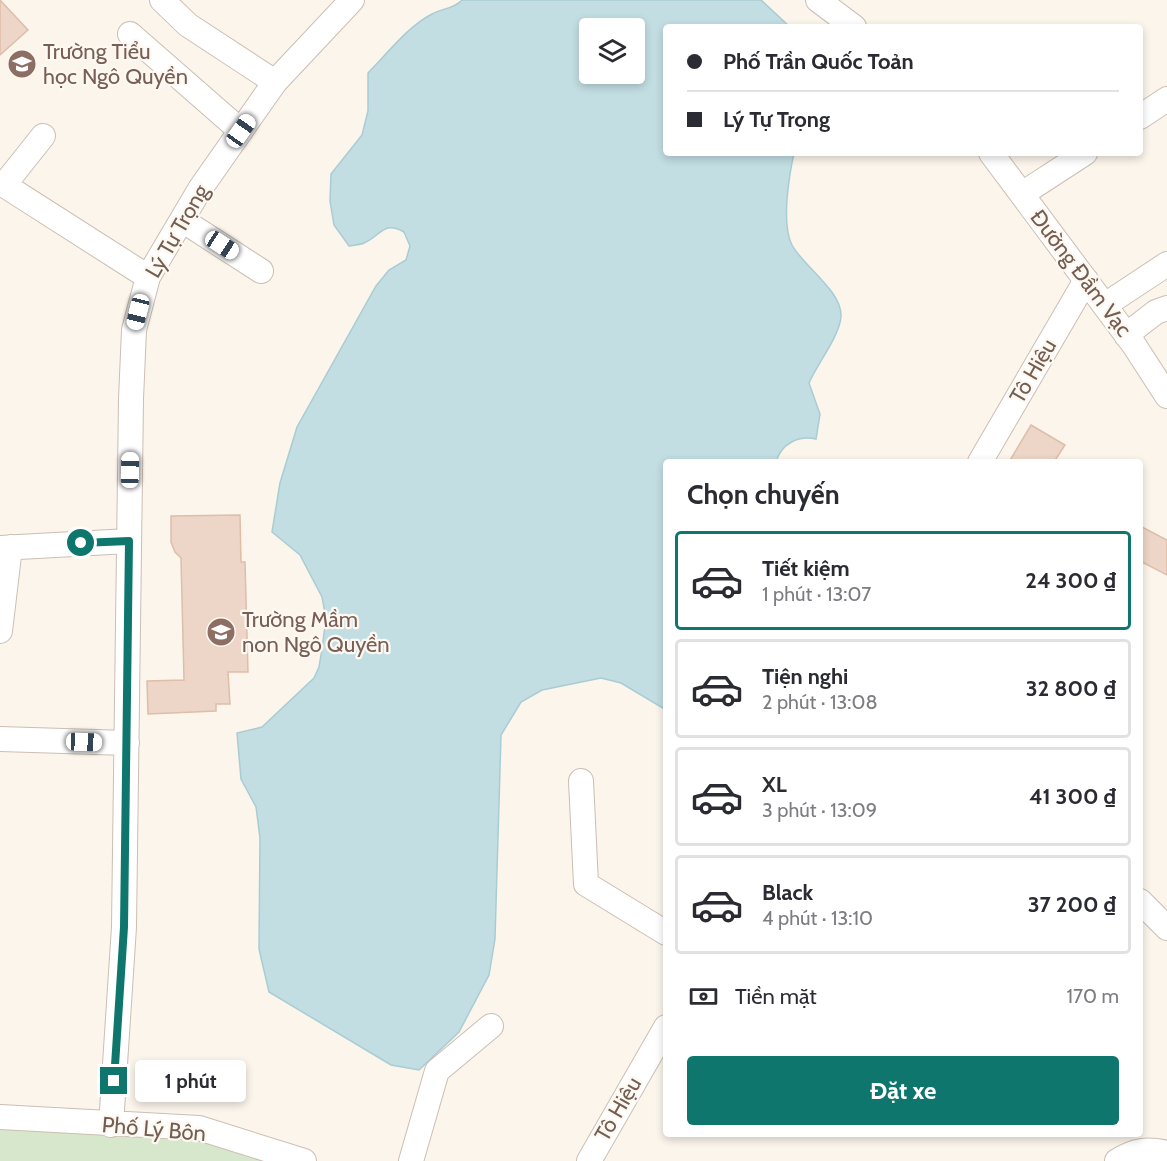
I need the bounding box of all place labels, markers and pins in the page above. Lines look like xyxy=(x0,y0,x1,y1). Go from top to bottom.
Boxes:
place label: Trường Tiểu học Ngô Quyền xyxy=(43,38,188,90)
school or university icon: Trường Tiểu học Ngô Quyền xyxy=(6,48,38,80)
place label: Trường Mầm non Ngô Quyền xyxy=(242,606,390,658)
school or university icon: Trường Mầm non Ngô Quyền xyxy=(205,616,237,648)

